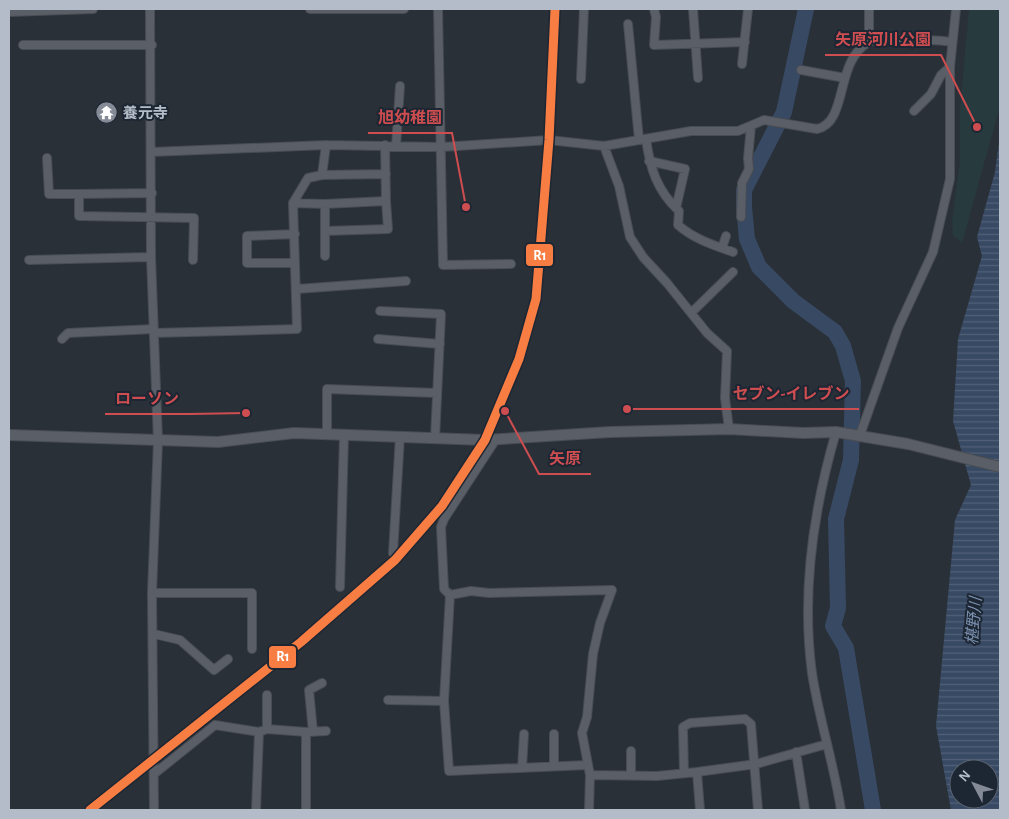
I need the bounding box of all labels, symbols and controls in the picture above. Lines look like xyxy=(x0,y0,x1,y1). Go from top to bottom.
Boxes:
callout: 矢原河川公園 xyxy=(825,24,941,55)
text: 矢原河川公園 xyxy=(835,31,931,48)
temple icon: 養元寺 xyxy=(95,101,119,125)
callout: 旭幼稚園 xyxy=(368,102,452,133)
place label: 養元寺 xyxy=(123,105,168,121)
text: 旭幼稚園 xyxy=(378,109,442,126)
line badge: R1 xyxy=(525,243,554,267)
text: R1 xyxy=(533,249,547,263)
callout: セブン-イレブン xyxy=(723,378,859,409)
callout: ローソン xyxy=(105,383,189,414)
text: セブン-イレブン xyxy=(733,385,849,402)
text: ローソン xyxy=(115,391,179,407)
callout: 矢原 xyxy=(539,443,591,474)
text: 矢原 xyxy=(549,450,581,467)
water label: 椹野川 xyxy=(963,594,984,646)
line badge: R1 xyxy=(268,645,297,669)
text: R1 xyxy=(276,650,290,664)
north arrow xyxy=(949,759,999,809)
text: N xyxy=(956,768,973,784)

